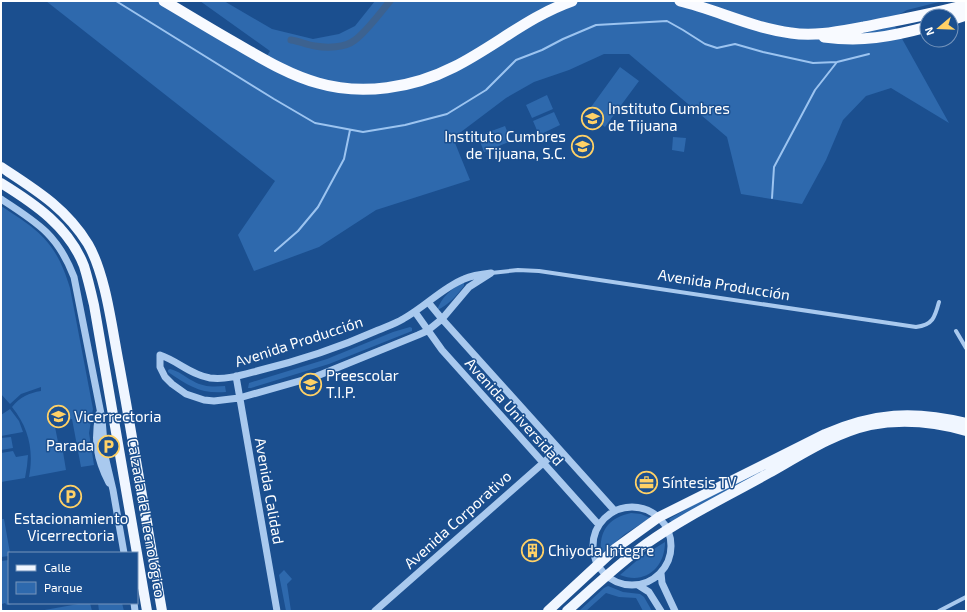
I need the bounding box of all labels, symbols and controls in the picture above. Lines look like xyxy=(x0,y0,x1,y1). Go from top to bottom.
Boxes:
north arrow xyxy=(919,8,959,48)
text: N xyxy=(922,25,937,37)
place label: Instituto Cumbres de Tijuana xyxy=(608,99,730,135)
school or university icon: Instituto Cumbres de Tijuana xyxy=(579,105,605,131)
place label: Instituto Cumbres de Tijuana, S.C. xyxy=(444,127,566,163)
school or university icon: Instituto Cumbres de Tijuana, S.C. xyxy=(569,133,595,159)
street label: Avenida Producción xyxy=(657,265,791,303)
street label: Avenida Producción xyxy=(232,312,365,370)
street label: Avenida Universidad xyxy=(462,354,568,469)
place label: Preescolar T.I.P. xyxy=(326,366,399,401)
school or university icon: Preescolar T.I.P. xyxy=(298,372,324,398)
school or university icon: Vicerrectoria xyxy=(45,404,71,430)
place label: Vicerrectoria xyxy=(74,407,162,425)
parking icon: Parada xyxy=(96,433,122,459)
place label: Parada xyxy=(46,436,94,454)
street label: Avenida Calidad xyxy=(252,436,288,546)
street label: Calzada del Tecnológico xyxy=(124,437,170,599)
street label: Avenida Corporativo xyxy=(400,466,515,572)
office icon: Síntesis TV xyxy=(634,470,660,496)
place label: Síntesis TV xyxy=(662,473,736,491)
parking icon: Estacionamiento Vicerrectoria xyxy=(58,483,84,509)
place label: Estacionamiento Vicerrectoria xyxy=(14,509,128,544)
building icon: Chiyoda Integre xyxy=(519,538,545,564)
place label: Chiyoda Integre xyxy=(548,541,654,559)
legend xyxy=(8,552,138,604)
text: Calle xyxy=(44,560,71,574)
text: Parque xyxy=(44,580,82,594)

